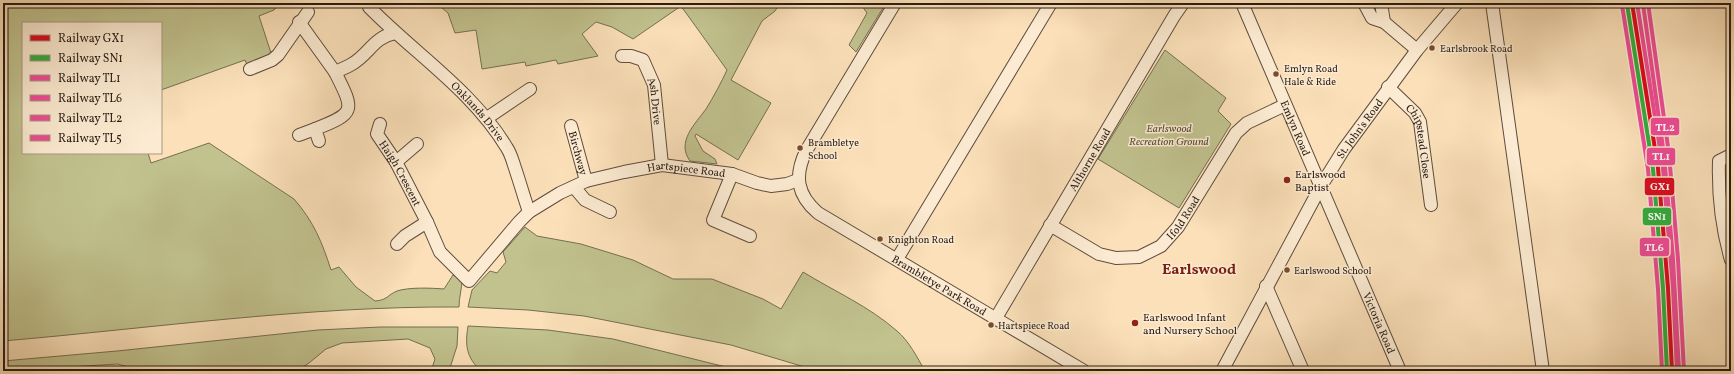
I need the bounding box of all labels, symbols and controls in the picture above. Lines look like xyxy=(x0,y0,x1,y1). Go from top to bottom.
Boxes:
legend xyxy=(22,22,162,154)
text: Railway GX1 xyxy=(58,31,124,47)
place label: Earlsbrook Road xyxy=(1440,42,1513,56)
marker: Earlsbrook Road xyxy=(1427,43,1437,53)
text: Railway SN1 xyxy=(58,51,123,67)
place label: Emlyn Road Hale & Ride xyxy=(1284,62,1338,89)
marker: Emlyn Road Hale & Ride xyxy=(1271,69,1281,79)
text: Railway TL1 xyxy=(58,71,121,87)
street label: Ash Drive xyxy=(643,75,664,126)
street label: Oaklands Drive xyxy=(447,79,507,145)
text: Railway TL6 xyxy=(58,91,122,107)
street label: St. John's Road xyxy=(1334,96,1387,162)
street label: Emlyn Road xyxy=(1276,98,1313,159)
street label: Chipstead Close xyxy=(1401,102,1433,180)
text: Railway TL2 xyxy=(58,111,122,127)
line badge: TL2 xyxy=(1650,117,1680,136)
text: TL2 xyxy=(1655,121,1675,136)
park label: Earlswood Recreation Ground xyxy=(1129,122,1210,150)
street label: Althorne Road xyxy=(1066,126,1115,195)
street label: Birchway xyxy=(564,130,590,177)
text: Railway TL5 xyxy=(58,131,122,147)
place label: Brambletye School xyxy=(808,136,859,163)
street label: Haigh Crescent xyxy=(374,138,424,209)
marker: Brambletye School xyxy=(795,143,805,153)
line badge: TL1 xyxy=(1646,147,1676,166)
text: TL1 xyxy=(1652,150,1670,165)
street label: Hartspiece Road xyxy=(646,159,726,182)
place label: Earlswood Baptist xyxy=(1295,168,1346,196)
marker: Earlswood Baptist xyxy=(1282,175,1292,185)
line badge: GX1 xyxy=(1644,177,1675,196)
text: GX1 xyxy=(1650,180,1670,195)
street label: Ifold Road xyxy=(1164,194,1204,244)
line badge: SN1 xyxy=(1642,207,1672,226)
text: SN1 xyxy=(1648,210,1666,225)
place label: Knighton Road xyxy=(888,233,954,247)
marker: Knighton Road xyxy=(875,234,885,244)
line badge: TL6 xyxy=(1639,237,1670,257)
text: TL6 xyxy=(1644,241,1664,256)
street label: Brambletye Park Road xyxy=(888,252,989,320)
district label: Earlswood xyxy=(1162,260,1236,281)
place label: Earlswood School xyxy=(1294,264,1371,278)
marker: Earlswood School xyxy=(1282,265,1292,275)
street label: Victoria Road xyxy=(1358,290,1398,356)
place label: Earlswood Infant and Nursery School xyxy=(1143,311,1237,339)
marker: Earlswood Infant and Nursery School xyxy=(1130,318,1140,328)
place label: Hartspiece Road xyxy=(998,319,1070,333)
marker: Hartspiece Road xyxy=(986,320,996,330)

